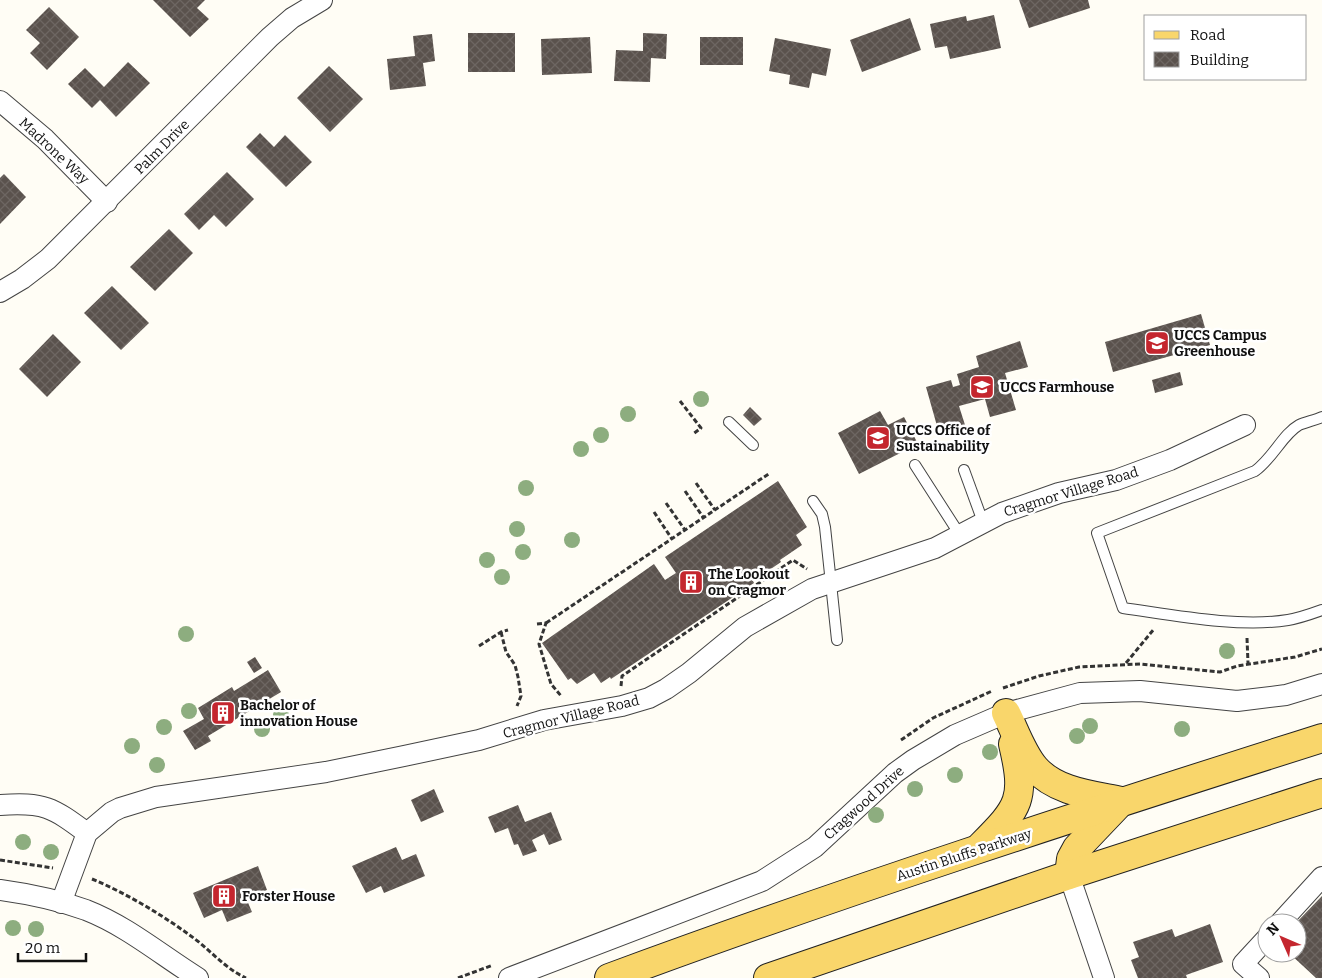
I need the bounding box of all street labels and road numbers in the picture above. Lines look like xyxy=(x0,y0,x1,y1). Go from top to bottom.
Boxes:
street label: Madrone Way xyxy=(16,114,93,188)
street label: Palm Drive xyxy=(131,116,193,178)
street label: Cragmor Village Road xyxy=(1002,463,1140,521)
street label: Cragmor Village Road xyxy=(501,692,641,742)
street label: Cragwood Drive xyxy=(820,762,908,844)
street label: Austin Bluffs Parkway xyxy=(894,825,1034,885)

